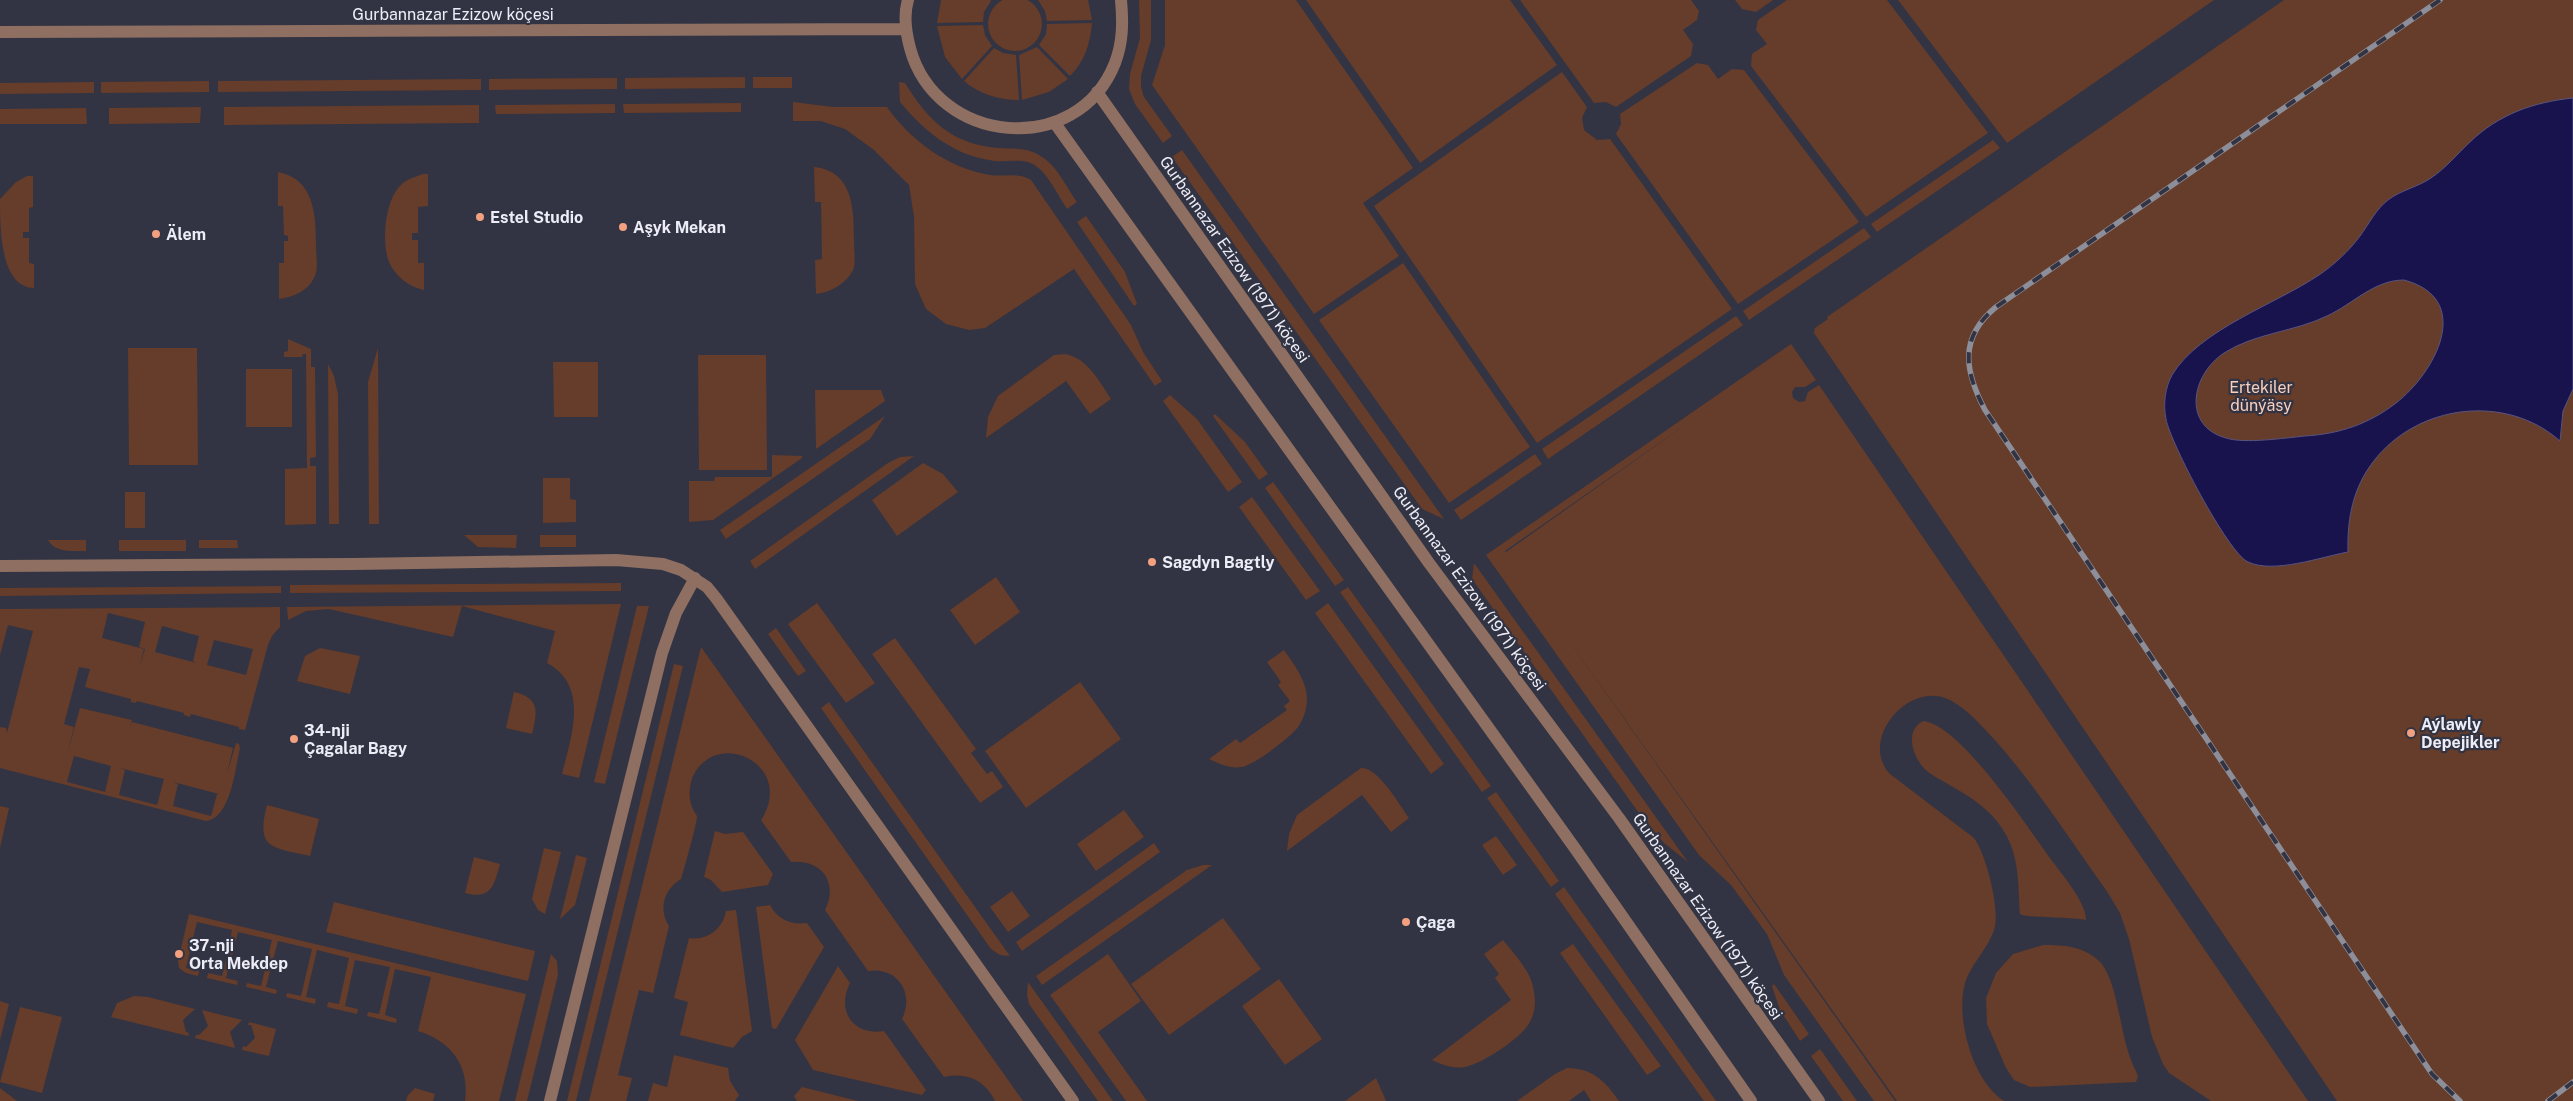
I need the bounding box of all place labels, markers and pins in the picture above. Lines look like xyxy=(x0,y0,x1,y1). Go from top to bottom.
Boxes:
place label: Estel Studio xyxy=(490,208,583,227)
marker: Estel Studio xyxy=(474,211,486,223)
place label: Aşyk Mekan xyxy=(633,218,726,237)
marker: Aşyk Mekan xyxy=(617,221,629,233)
place label: Älem xyxy=(166,224,206,244)
marker: Älem xyxy=(150,228,162,240)
place label: Sagdyn Bagtly xyxy=(1162,553,1275,572)
marker: Sagdyn Bagtly xyxy=(1146,556,1158,568)
place label: Aýlawly Depejikler xyxy=(2421,715,2500,752)
place label: 34-nji Çagalar Bagy xyxy=(304,721,407,758)
marker: Aýlawly Depejikler xyxy=(2405,727,2417,739)
marker: 34-nji Çagalar Bagy xyxy=(288,733,300,745)
place label: Çaga xyxy=(1416,913,1455,932)
marker: Çaga xyxy=(1400,916,1412,928)
place label: 37-nji Orta Mekdep xyxy=(189,936,288,973)
marker: 37-nji Orta Mekdep xyxy=(173,948,185,960)

